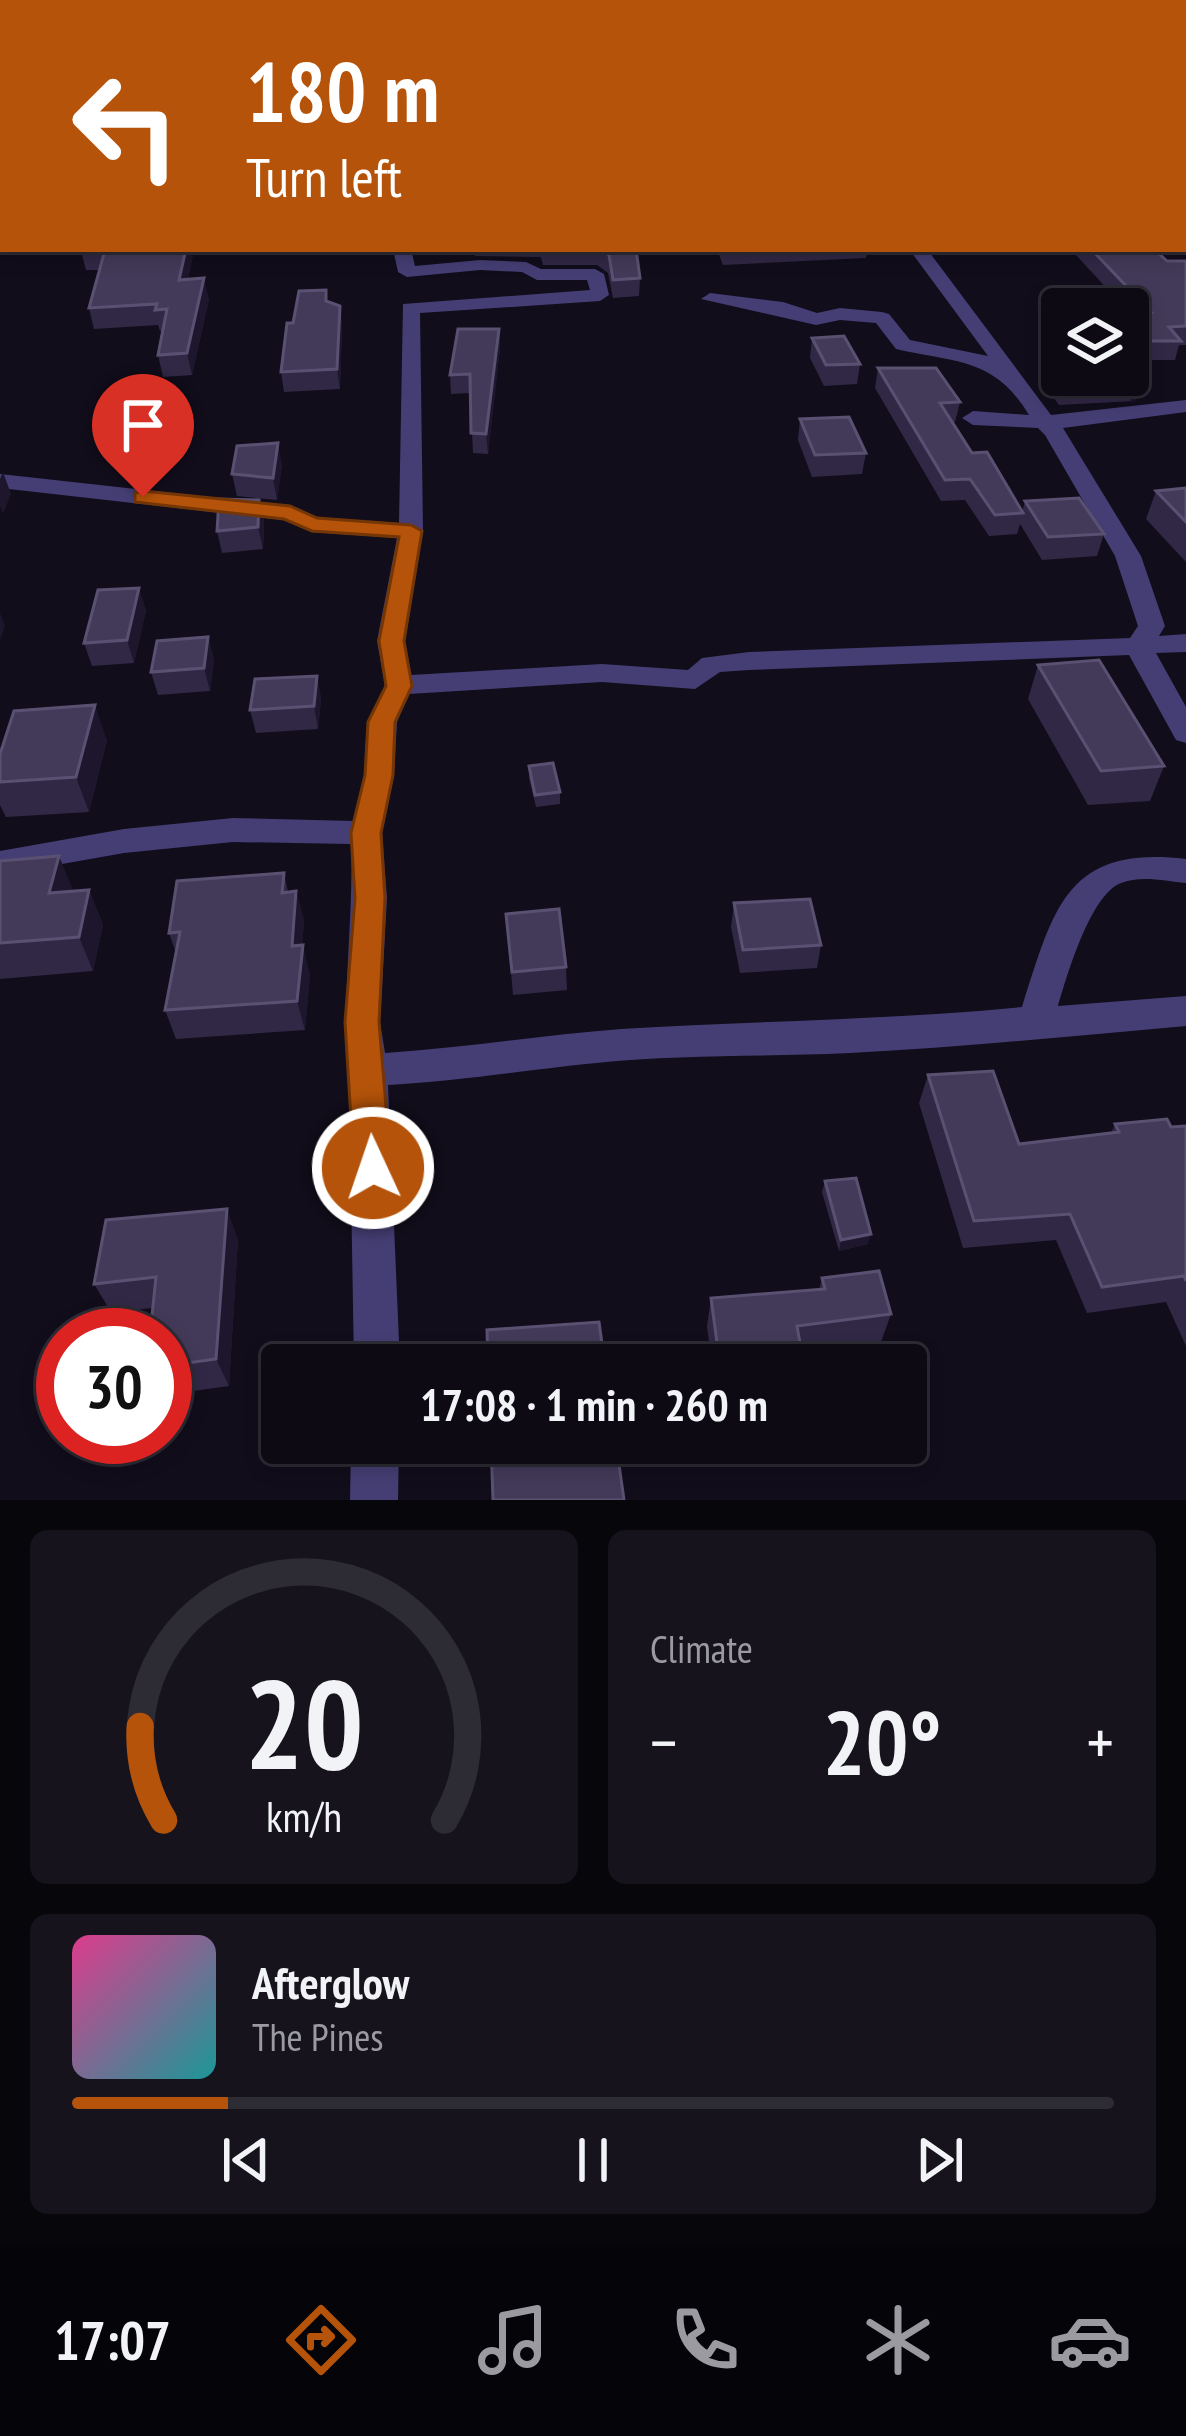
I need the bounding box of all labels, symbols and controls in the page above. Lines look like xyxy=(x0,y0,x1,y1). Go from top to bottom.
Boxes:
text: 180 m xyxy=(246,36,439,145)
icon: left xyxy=(48,48,204,204)
text: Turn left xyxy=(246,142,402,212)
map controls xyxy=(1041,288,1149,396)
button: layers xyxy=(1041,288,1149,396)
pin xyxy=(92,374,194,497)
icon: arrive xyxy=(110,392,176,458)
position arrow xyxy=(310,1105,436,1231)
speed limit sign: 30 xyxy=(36,1308,192,1464)
text: 17:08 · 1 min · 260 m xyxy=(420,1375,768,1433)
text: Climate xyxy=(650,1623,753,1674)
text: 20 xyxy=(244,1642,364,1803)
text: 20° xyxy=(823,1683,941,1800)
text: − xyxy=(650,1699,677,1784)
text: + xyxy=(1087,1699,1114,1784)
text: km/h xyxy=(266,1788,342,1844)
text: Afterglow xyxy=(252,1953,409,2011)
text: The Pines xyxy=(252,2011,383,2062)
icon: previous xyxy=(213,2127,279,2193)
icon: pause xyxy=(560,2127,626,2193)
icon: next xyxy=(907,2127,973,2193)
icon: directions xyxy=(279,2298,363,2382)
icon: music xyxy=(471,2298,555,2382)
icon: phone xyxy=(663,2298,747,2382)
icon: climate xyxy=(856,2298,940,2382)
icon: car xyxy=(1048,2298,1132,2382)
text: 17:07 xyxy=(54,2305,171,2375)

